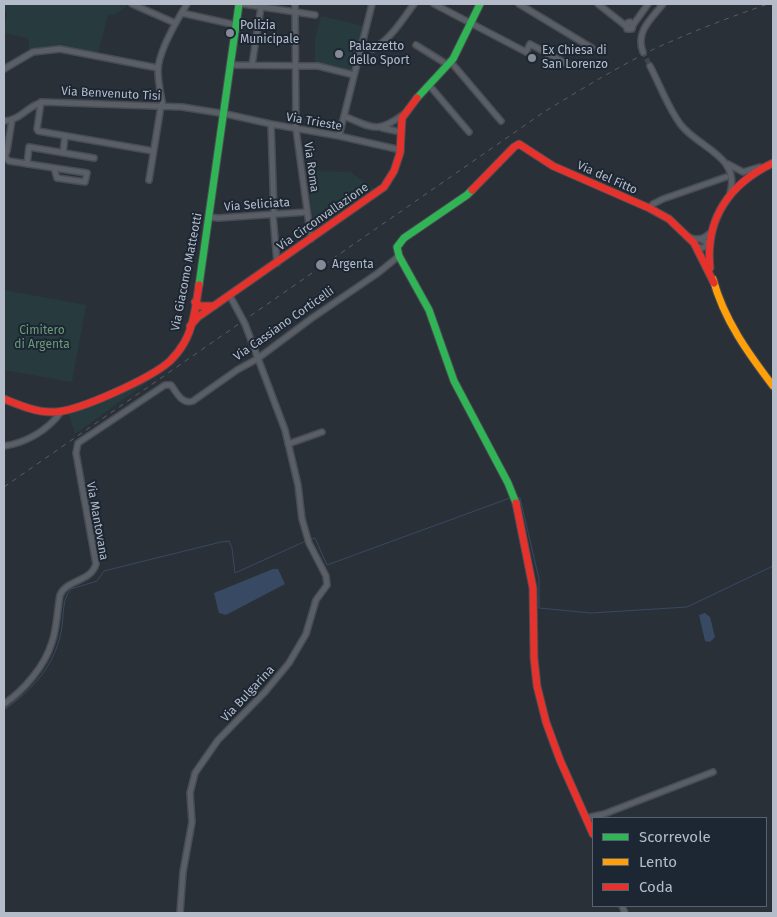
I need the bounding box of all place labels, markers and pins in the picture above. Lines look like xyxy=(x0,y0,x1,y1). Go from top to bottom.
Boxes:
place label: Polizia Municipale xyxy=(240,19,299,47)
marker: Polizia Municipale xyxy=(224,27,236,39)
place label: Palazzetto dello Sport xyxy=(349,40,410,68)
place label: Ex Chiesa di San Lorenzo xyxy=(542,44,608,72)
marker: Palazzetto dello Sport xyxy=(333,48,345,60)
marker: Ex Chiesa di San Lorenzo xyxy=(526,52,538,64)
marker: Argenta xyxy=(314,258,328,272)
place label: Argenta xyxy=(332,258,374,272)

